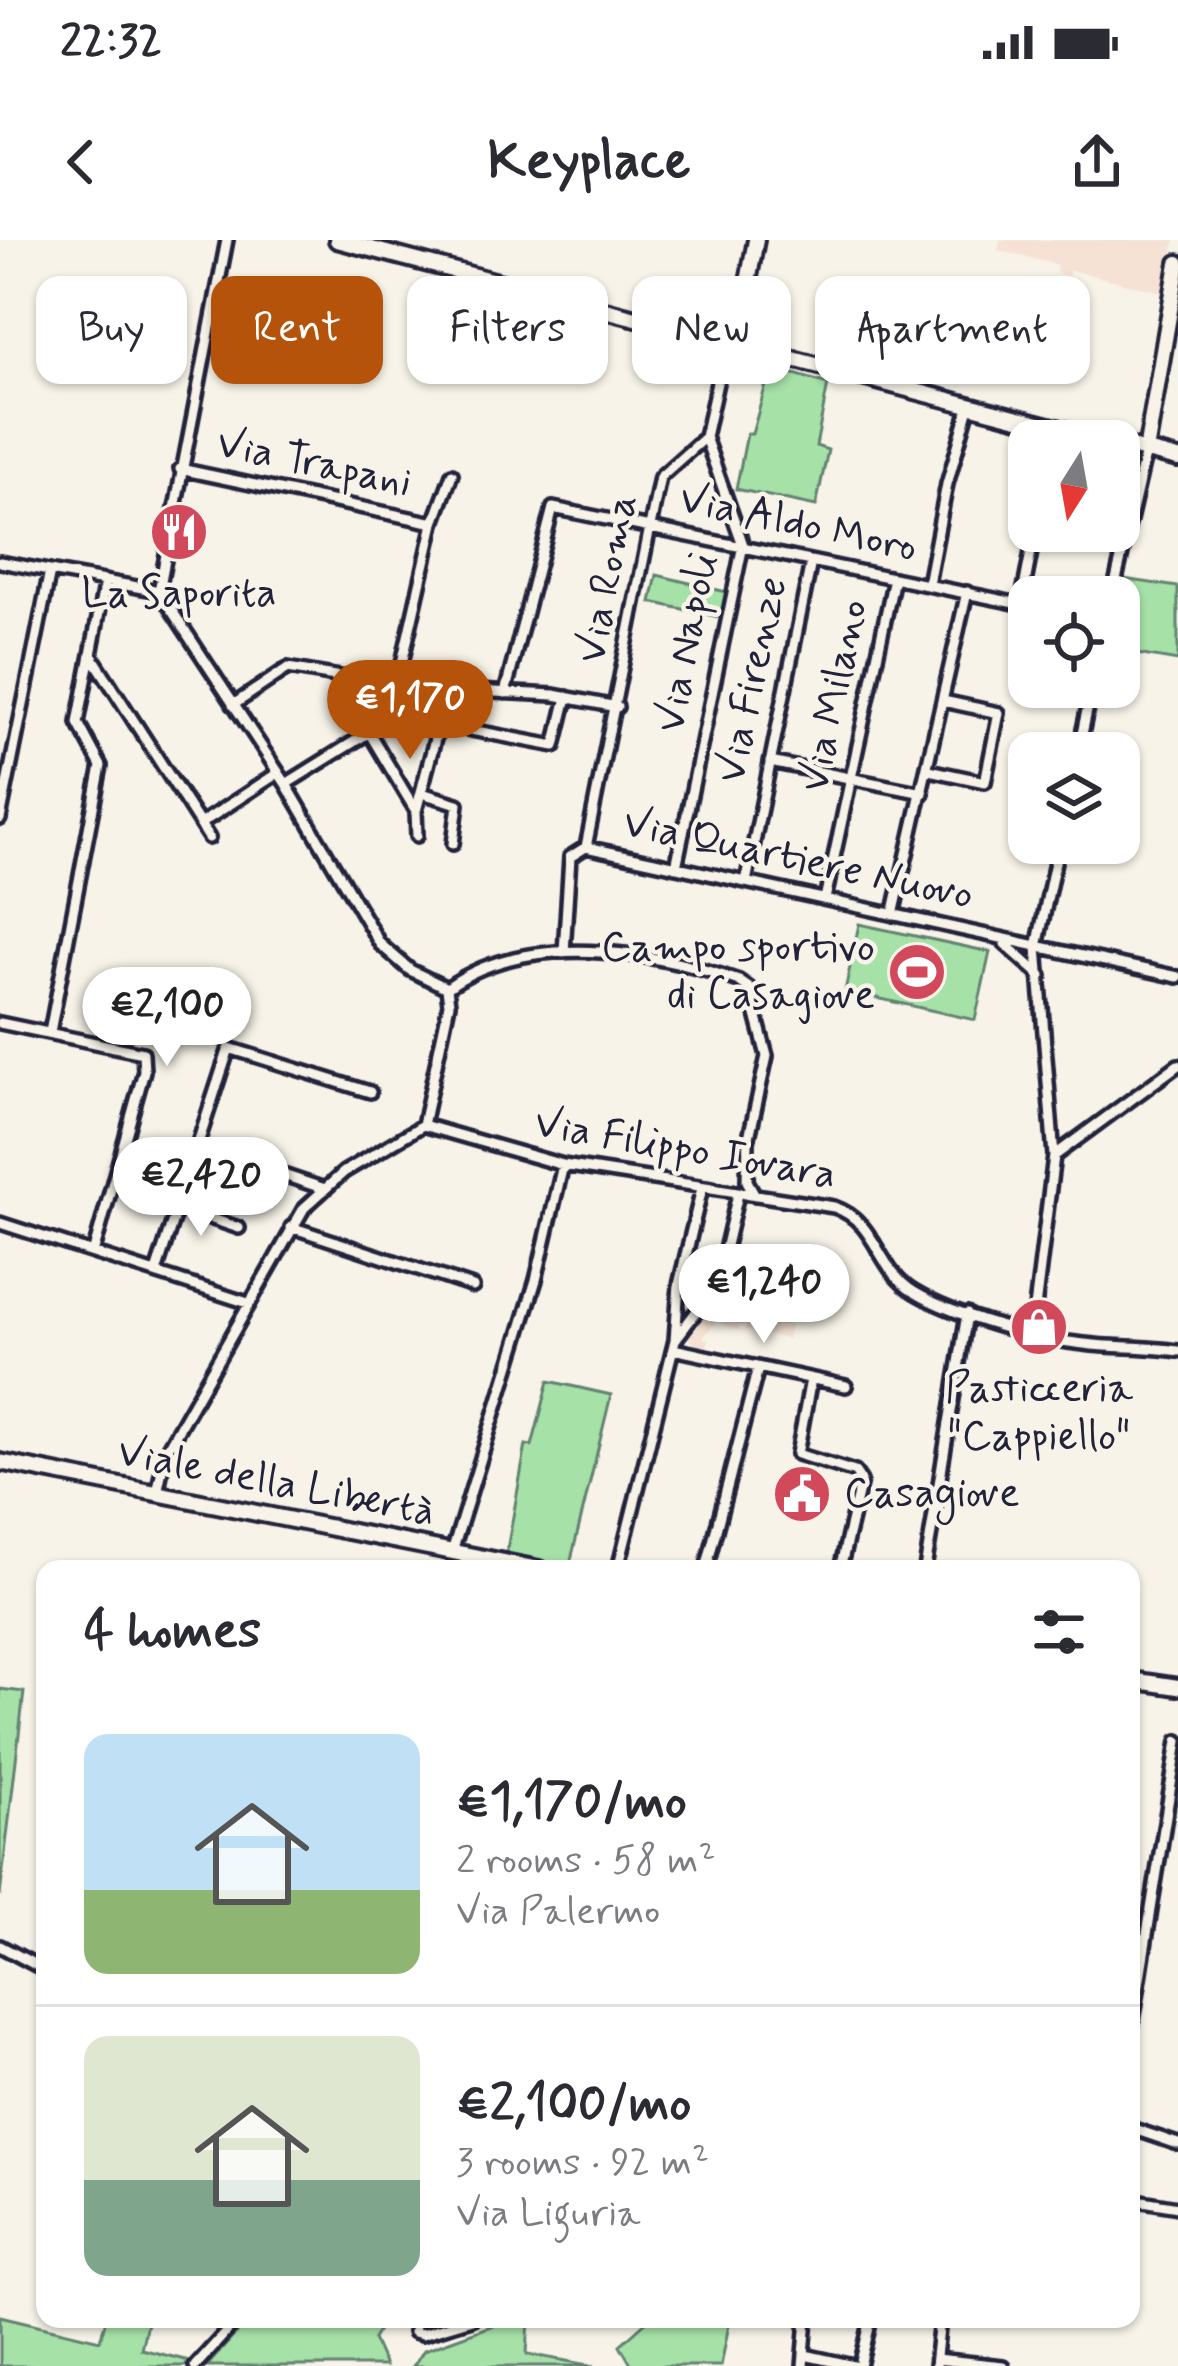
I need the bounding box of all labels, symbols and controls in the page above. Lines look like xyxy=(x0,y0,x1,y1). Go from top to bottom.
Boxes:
text: 22:32 xyxy=(60,13,162,72)
text: Keyplace xyxy=(488,127,690,198)
icon: back xyxy=(48,129,114,195)
icon: share xyxy=(1064,129,1130,195)
chip: Buy xyxy=(36,276,187,384)
chip: Rent xyxy=(211,276,383,384)
chip: Filters xyxy=(407,276,608,384)
chip: New xyxy=(632,276,791,384)
chip: Apartment xyxy=(815,276,1090,384)
street label: Via Trapani xyxy=(212,417,416,511)
north arrow xyxy=(1008,420,1140,552)
map controls xyxy=(1008,420,1140,864)
street label: Via Aldo Moro xyxy=(674,472,922,576)
street label: Via Roma xyxy=(565,490,651,668)
restaurant icon: La Saporita xyxy=(148,501,210,563)
street label: Via Napoli xyxy=(644,549,732,737)
place label: La Saporita xyxy=(82,567,276,622)
street label: Via Firenze xyxy=(704,572,802,788)
button: locate xyxy=(1008,576,1140,708)
street label: Via Milano xyxy=(788,595,882,797)
pin: €1,170 xyxy=(312,660,508,762)
text: €1,170 xyxy=(354,673,466,724)
button: layers xyxy=(1008,732,1140,864)
street label: Via Quartiere Nuovo xyxy=(618,796,978,924)
place label: Campo sportivo di Casagiove xyxy=(601,921,875,1024)
sports icon: Campo sportivo di Casagiove xyxy=(886,941,948,1003)
pin: €2,100 xyxy=(69,967,265,1069)
text: €2,100 xyxy=(109,980,225,1031)
street label: Via Filippo Iovara xyxy=(530,1096,840,1204)
pin: €2,420 xyxy=(103,1137,299,1239)
text: €2,420 xyxy=(140,1150,262,1201)
pin: €1,240 xyxy=(666,1244,862,1346)
text: €1,240 xyxy=(706,1257,822,1308)
shop icon: Pasticceria "Cappiello" xyxy=(1008,1296,1070,1358)
place label: Pasticceria "Cappiello" xyxy=(945,1362,1134,1465)
street label: Viale della Libertà xyxy=(113,1425,439,1541)
public building icon: Casagiove xyxy=(771,1463,833,1525)
place label: Casagiove xyxy=(844,1467,1020,1525)
text: 4 homes xyxy=(84,1599,261,1665)
icon: filters xyxy=(1026,1599,1092,1665)
text: €1,170/mo xyxy=(456,1770,687,1836)
icon: home xyxy=(180,1782,324,1926)
text: 2 rooms · 58 m² xyxy=(456,1836,716,1887)
text: Via Palermo xyxy=(456,1887,660,1938)
text: €2,100/mo xyxy=(456,2072,691,2138)
icon: home xyxy=(180,2084,324,2228)
text: 3 rooms · 92 m² xyxy=(456,2138,709,2189)
text: Via Liguria xyxy=(456,2189,640,2240)

